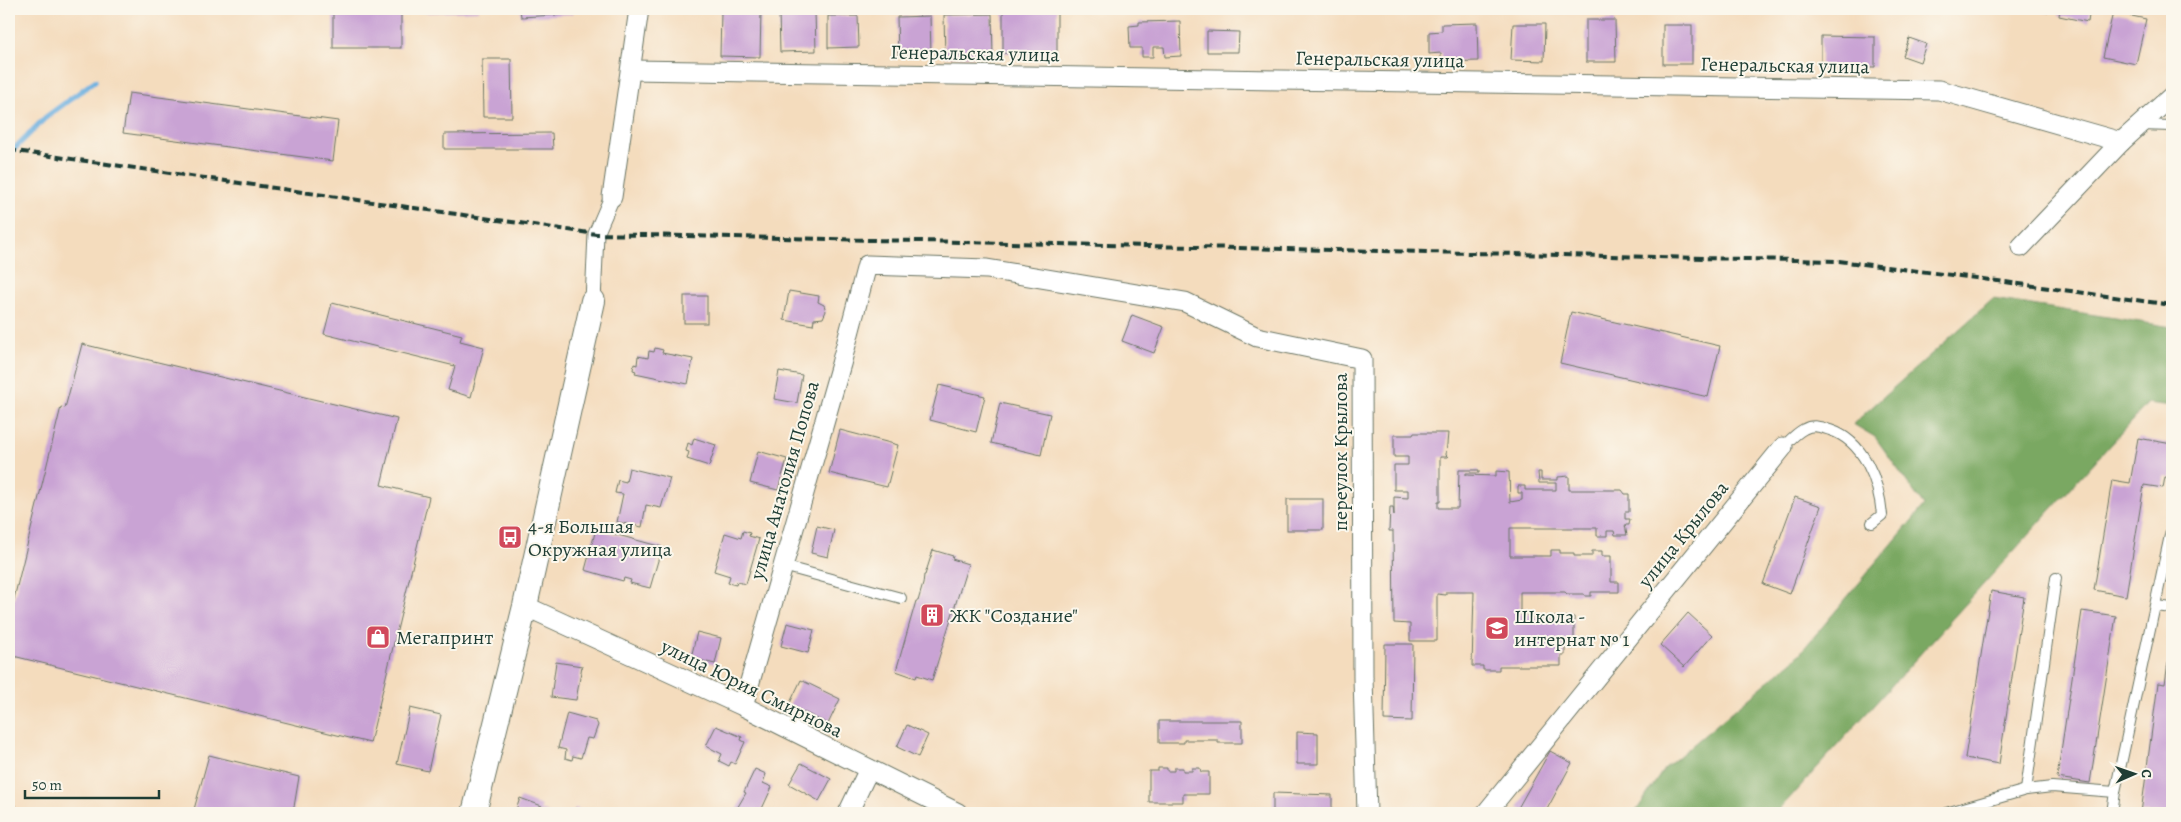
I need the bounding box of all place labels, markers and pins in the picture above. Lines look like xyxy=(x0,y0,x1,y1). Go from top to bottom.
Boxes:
place label: 4-я Большая Окружная улица xyxy=(528,513,673,563)
bus stop icon: 4-я Большая Окружная улица xyxy=(497,524,523,550)
building icon: ЖК "Создание" xyxy=(919,602,945,628)
place label: ЖК "Создание" xyxy=(950,602,1078,629)
place label: Школа - интернат № 1 xyxy=(1514,603,1630,653)
school or university icon: Школа - интернат № 1 xyxy=(1484,615,1510,641)
shop icon: Мегапринт xyxy=(365,624,391,650)
place label: Мегапринт xyxy=(396,624,493,651)

